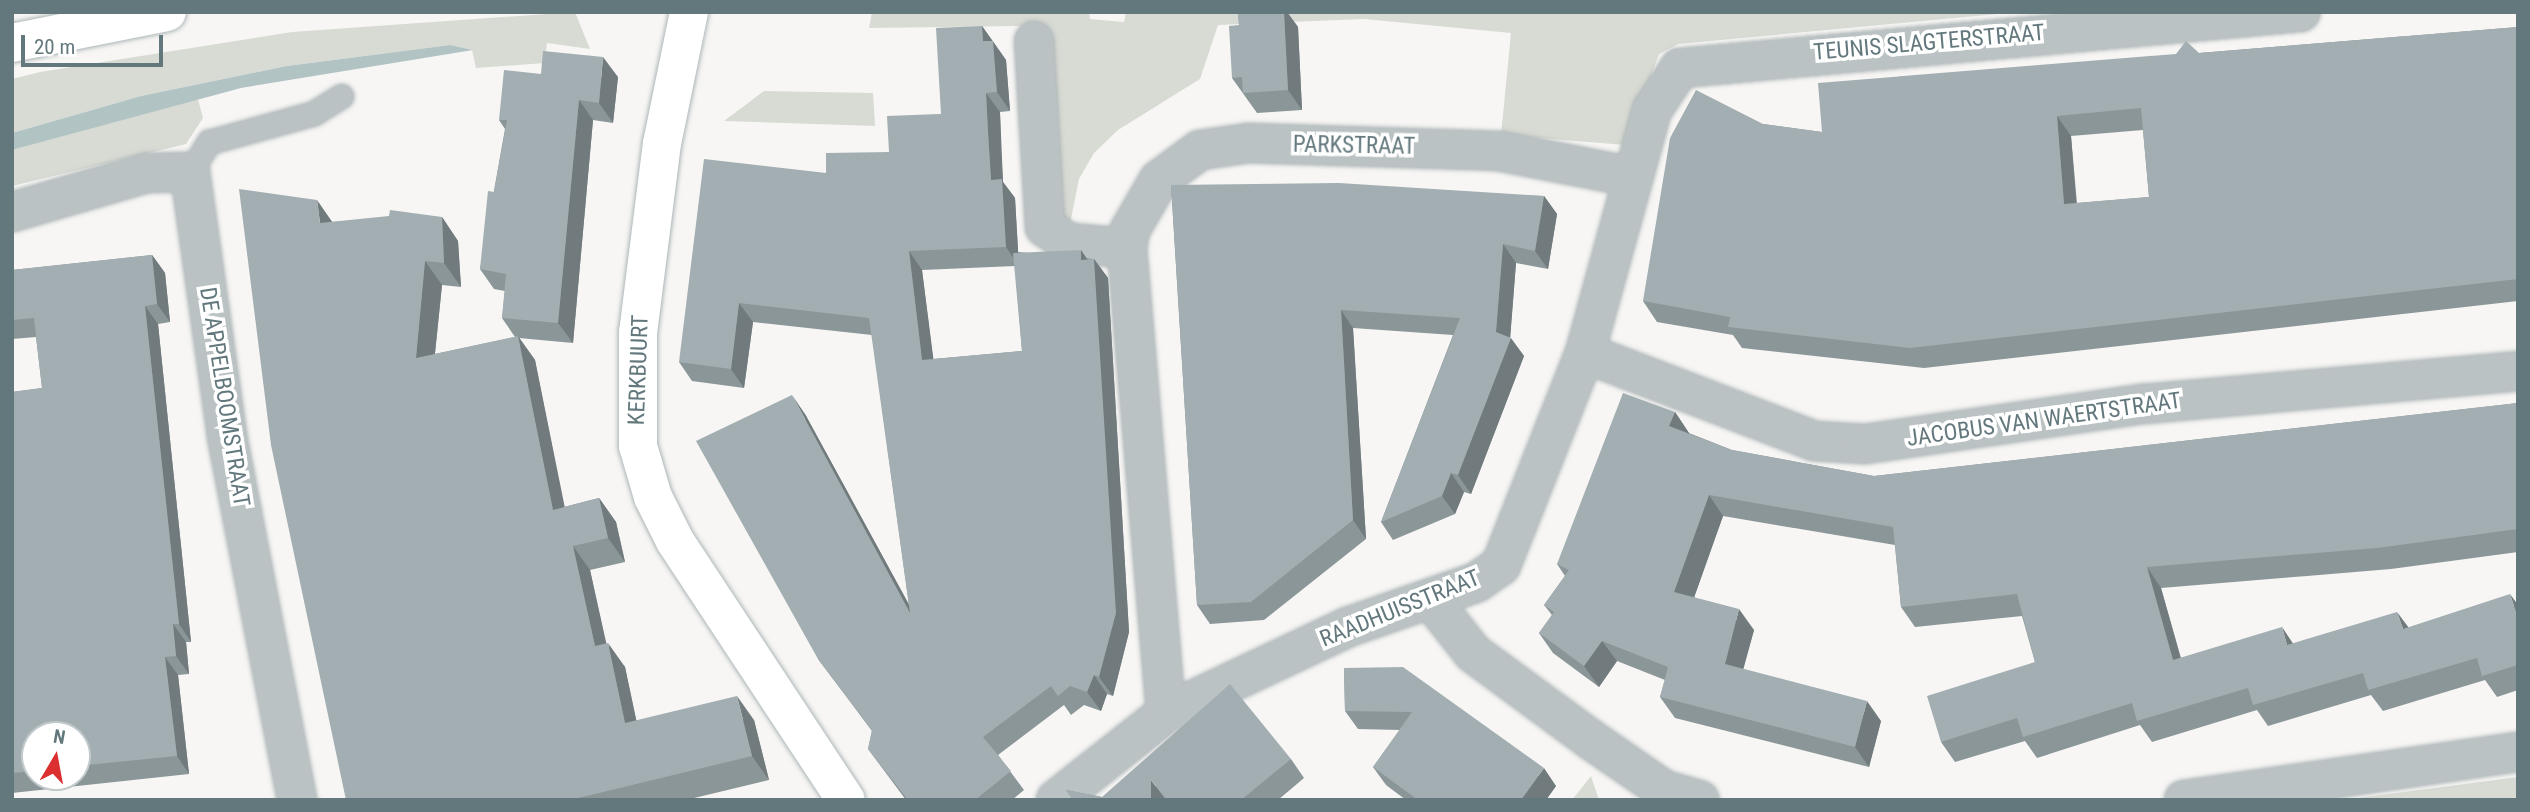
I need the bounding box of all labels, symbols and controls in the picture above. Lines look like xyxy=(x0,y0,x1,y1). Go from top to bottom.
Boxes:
street label: TEUNIS SLAGTERSTRAAT xyxy=(1812,19,2046,67)
scale bar xyxy=(24,21,166,65)
text: 20 m xyxy=(34,35,75,59)
street label: PARKSTRAAT xyxy=(1293,131,1415,161)
street label: DE APPELBOOMSTRAAT xyxy=(193,285,255,509)
street label: KERKBUURT xyxy=(623,314,655,426)
street label: JACOBUS VAN WAERTSTRAAT xyxy=(1905,387,2183,453)
street label: RAADHUISSTRAAT xyxy=(1316,564,1484,654)
north arrow xyxy=(21,721,91,791)
text: N xyxy=(52,724,67,749)

